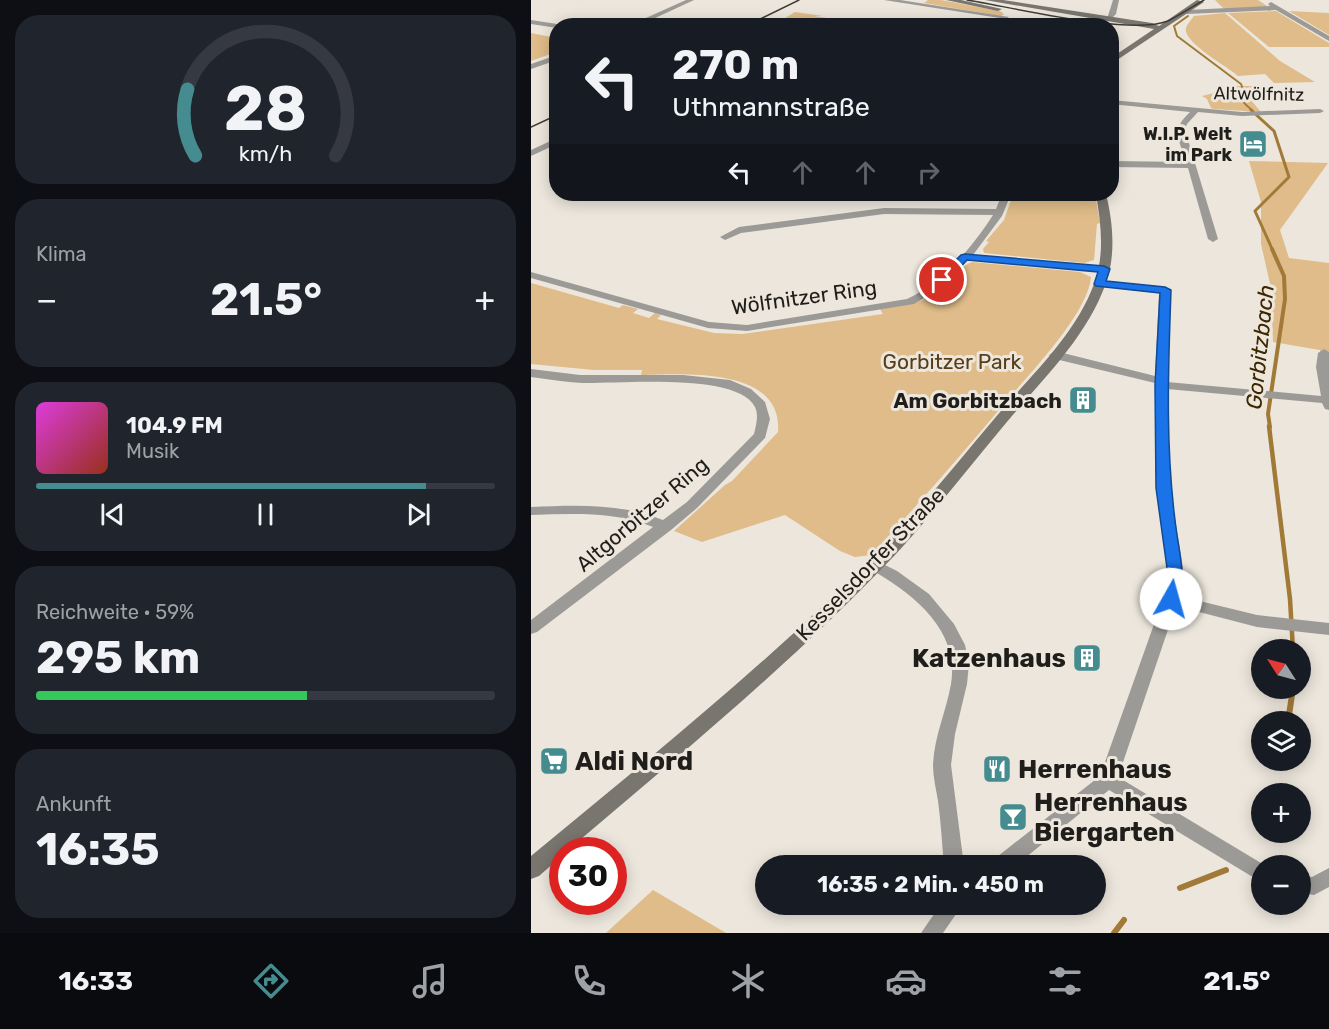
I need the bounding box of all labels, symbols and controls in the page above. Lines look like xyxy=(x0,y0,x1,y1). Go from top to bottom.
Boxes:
text: 270 m xyxy=(672,40,799,90)
icon: left xyxy=(573,42,651,120)
text: 28 xyxy=(224,72,307,146)
street label: Altwölfnitz xyxy=(1213,82,1305,106)
text: Uthmannstraße xyxy=(672,91,870,123)
place label: W.I.P. Welt im Park xyxy=(1143,123,1232,166)
hotel icon: W.I.P. Welt im Park xyxy=(1237,128,1269,160)
text: km/h xyxy=(239,142,292,167)
icon: left xyxy=(723,156,756,189)
icon: ahead xyxy=(786,156,819,189)
icon: ahead xyxy=(849,156,882,189)
icon: right xyxy=(912,156,945,189)
text: Klima xyxy=(36,242,87,266)
pin xyxy=(916,254,967,305)
icon: arrive xyxy=(925,263,958,296)
text: 21.5° xyxy=(210,273,322,326)
street label: Wölfnitzer Ring xyxy=(730,274,878,320)
text: − xyxy=(36,280,57,319)
text: + xyxy=(474,280,495,319)
water label: Gorbitzbach xyxy=(1240,283,1280,411)
park label: Gorbitzer Park xyxy=(883,349,1022,374)
building icon: Am Gorbitzbach xyxy=(1067,384,1099,416)
place label: Am Gorbitzbach xyxy=(893,388,1062,413)
text: 104.9 FM xyxy=(126,412,223,439)
text: Musik xyxy=(126,439,179,463)
street label: Altgorbitzer Ring xyxy=(571,451,713,577)
street label: Kesselsdorfer Straße xyxy=(791,483,949,645)
icon: previous xyxy=(96,498,129,531)
icon: pause xyxy=(249,498,282,531)
icon: next xyxy=(402,498,435,531)
position arrow xyxy=(1139,567,1203,631)
text: Reichweite · 59% xyxy=(36,600,194,624)
text: 295 km xyxy=(36,631,200,684)
north arrow xyxy=(1251,639,1311,699)
map controls xyxy=(1251,639,1311,915)
building icon: Katzenhaus xyxy=(1071,642,1103,674)
place label: Katzenhaus xyxy=(912,643,1066,674)
button: layers xyxy=(1251,711,1311,771)
supermarket icon: Aldi Nord xyxy=(538,745,570,777)
place label: Aldi Nord xyxy=(575,746,693,777)
restaurant icon: Herrenhaus xyxy=(981,753,1013,785)
place label: Herrenhaus xyxy=(1018,754,1172,785)
button: + xyxy=(1251,783,1311,843)
place label: Herrenhaus Biergarten xyxy=(1034,787,1188,848)
text: Ankunft xyxy=(36,792,111,816)
bar icon: Herrenhaus Biergarten xyxy=(997,801,1029,833)
text: 16:35 xyxy=(36,823,160,876)
speed limit sign: 30 xyxy=(549,837,627,915)
button: − xyxy=(1251,855,1311,915)
text: 16:35 · 2 Min. · 450 m xyxy=(817,871,1044,898)
icon: directions xyxy=(250,960,292,1002)
icon: music xyxy=(409,960,451,1002)
icon: phone xyxy=(568,960,610,1002)
icon: climate xyxy=(727,960,769,1002)
icon: car xyxy=(885,960,927,1002)
icon: filters xyxy=(1044,960,1086,1002)
text: 16:33 xyxy=(58,965,133,997)
text: 21.5° xyxy=(1203,965,1270,997)

